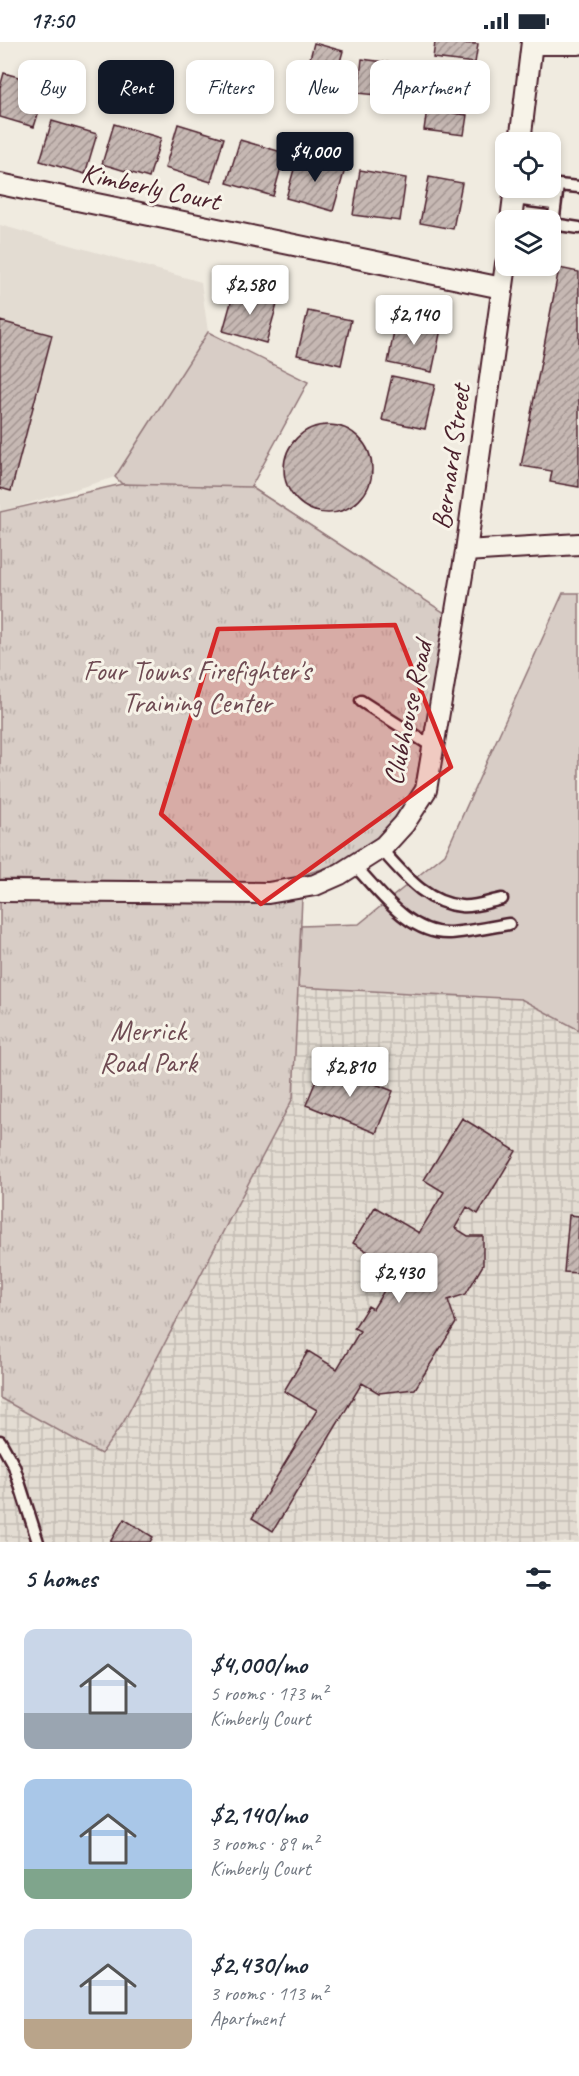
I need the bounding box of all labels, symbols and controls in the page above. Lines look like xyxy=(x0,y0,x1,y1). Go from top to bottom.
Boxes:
text: 17:50 xyxy=(30,7,74,35)
chip: Buy xyxy=(18,60,86,114)
chip: Rent xyxy=(98,60,174,114)
chip: Filters xyxy=(186,60,274,114)
chip: New xyxy=(286,60,358,114)
chip: Apartment xyxy=(370,60,490,114)
pin: $4,000 xyxy=(266,132,364,183)
map controls xyxy=(495,132,561,276)
button: locate xyxy=(495,132,561,198)
text: $4,000 xyxy=(291,139,339,164)
street label: Kimberly Court xyxy=(79,155,226,219)
button: layers xyxy=(495,210,561,276)
pin: $2,580 xyxy=(201,265,299,316)
text: $2,580 xyxy=(226,272,274,297)
pin: $2,140 xyxy=(365,295,463,346)
text: $2,140 xyxy=(390,302,438,327)
street label: Bernard Street xyxy=(423,380,478,532)
street label: Clubhouse Road xyxy=(375,634,441,788)
park label: Four Towns Firefighter's Training Center xyxy=(83,653,313,720)
park label: Merrick Road Park xyxy=(99,1013,198,1080)
pin: $2,810 xyxy=(301,1047,399,1098)
text: $2,810 xyxy=(326,1054,374,1079)
pin: $2,430 xyxy=(350,1253,448,1304)
text: $2,430 xyxy=(375,1260,423,1285)
text: 5 homes xyxy=(24,1562,97,1595)
icon: filters xyxy=(522,1562,555,1595)
text: $4,000/mo xyxy=(210,1648,307,1681)
icon: home xyxy=(72,1653,144,1725)
text: 5 rooms · 173 m² xyxy=(210,1681,327,1706)
text: Kimberly Court xyxy=(210,1706,310,1731)
text: $2,140/mo xyxy=(210,1798,307,1831)
icon: home xyxy=(72,1803,144,1875)
text: 3 rooms · 89 m² xyxy=(210,1831,318,1856)
text: Kimberly Court xyxy=(210,1856,310,1881)
text: $2,430/mo xyxy=(210,1948,307,1981)
icon: home xyxy=(72,1953,144,2025)
text: 3 rooms · 113 m² xyxy=(210,1981,327,2006)
text: Apartment xyxy=(210,2006,283,2031)

